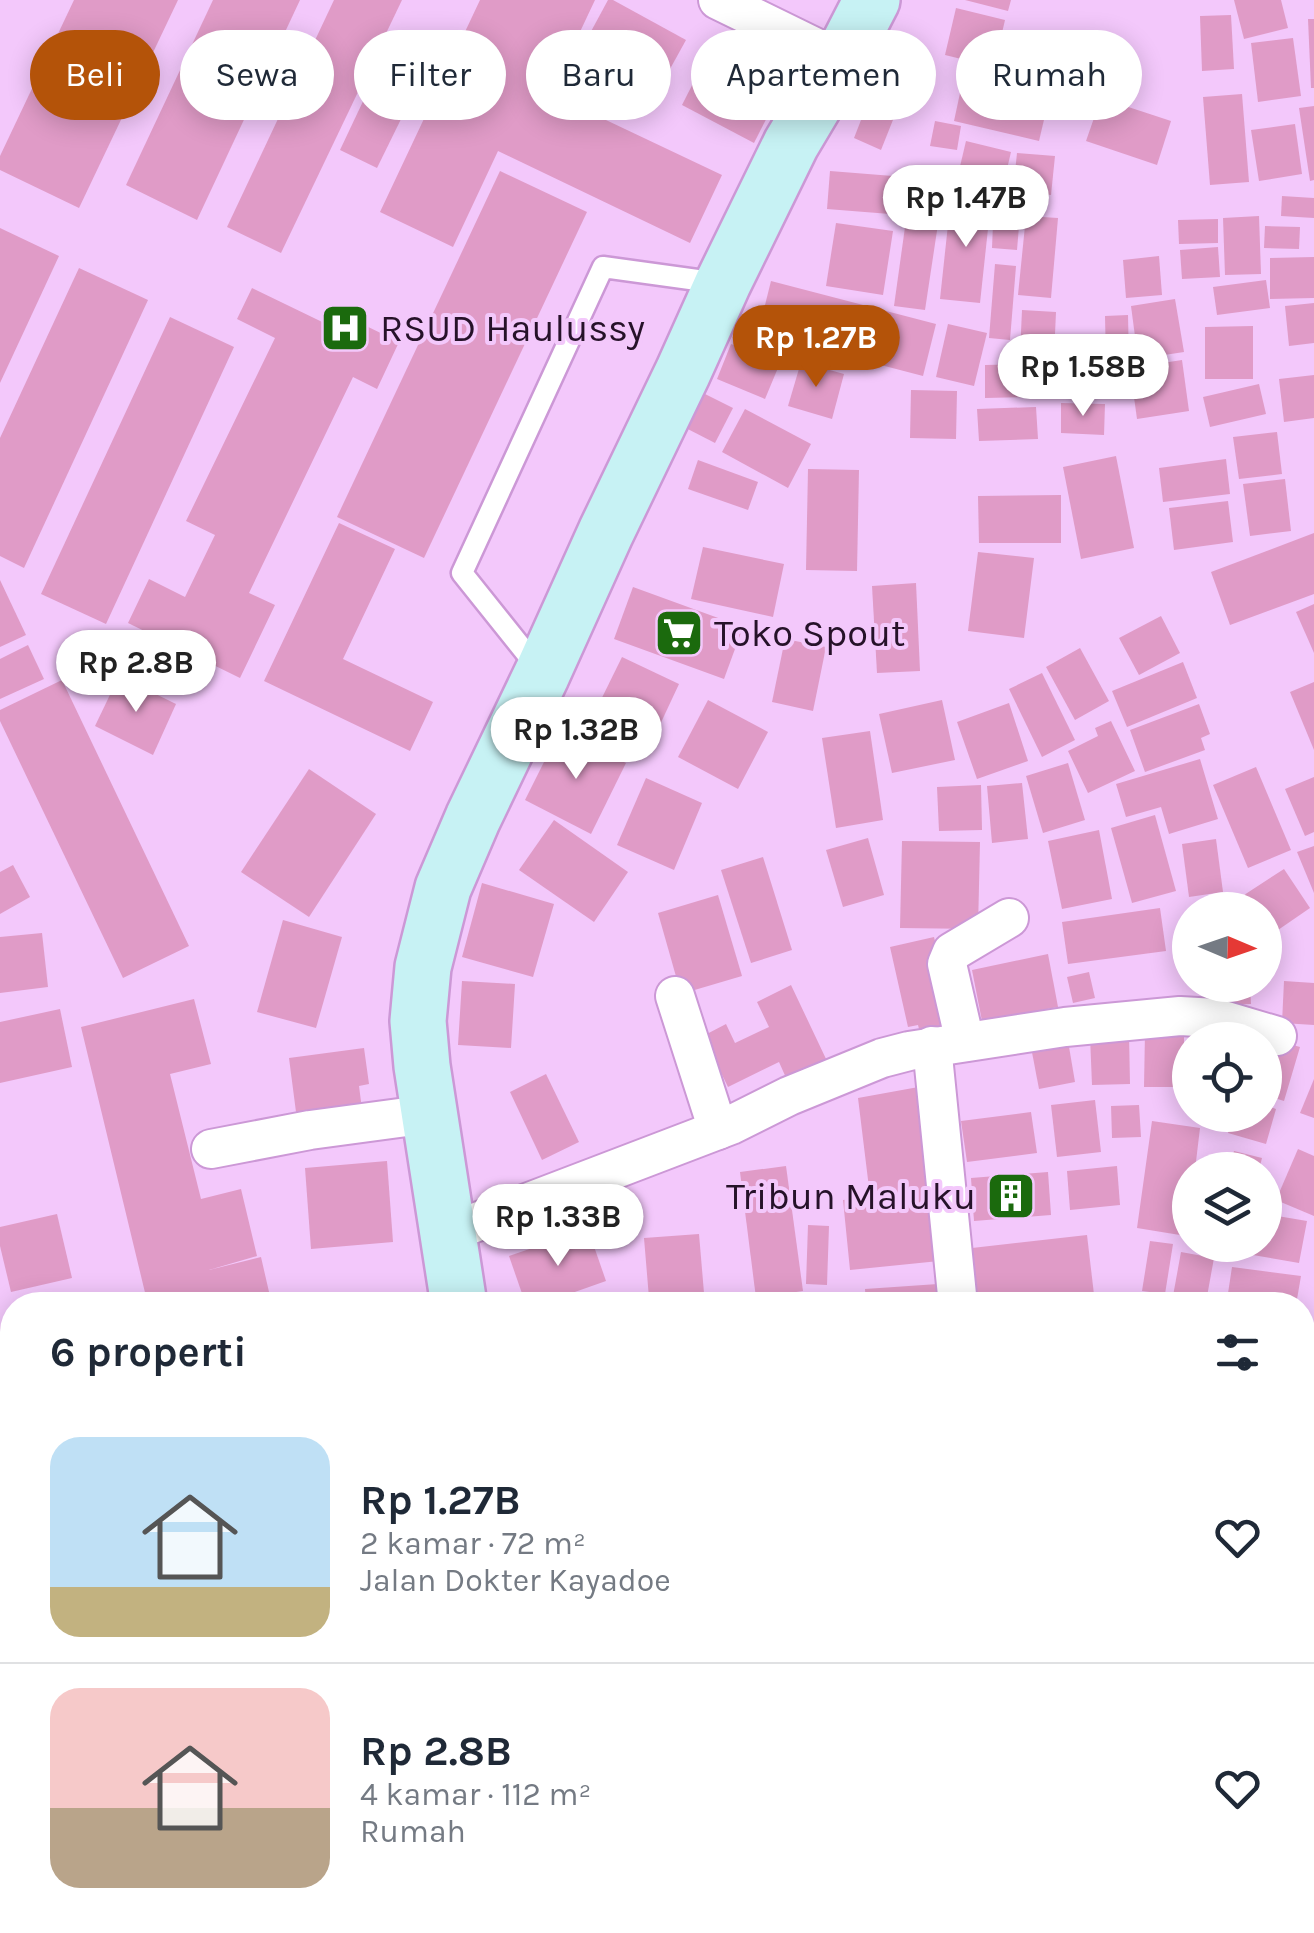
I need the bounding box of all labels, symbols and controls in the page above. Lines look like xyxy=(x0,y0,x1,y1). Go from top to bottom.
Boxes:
chip: Beli xyxy=(30,30,160,120)
chip: Sewa xyxy=(180,30,334,120)
chip: Filter xyxy=(354,30,506,120)
chip: Baru xyxy=(526,30,671,120)
chip: Apartemen xyxy=(691,30,936,120)
chip: Rumah xyxy=(956,30,1142,120)
pin: Rp 1.47B xyxy=(863,165,1069,250)
text: Rp 1.47B xyxy=(905,179,1027,216)
hospital icon: RSUD Haulussy xyxy=(319,302,371,354)
pin: Rp 1.27B xyxy=(713,305,919,390)
place label: RSUD Haulussy xyxy=(380,306,645,351)
text: Rp 1.27B xyxy=(755,319,877,356)
pin: Rp 1.58B xyxy=(980,334,1186,419)
text: Rp 1.58B xyxy=(1020,348,1146,385)
supermarket icon: Toko Spout xyxy=(653,607,705,659)
place label: Toko Spout xyxy=(714,611,905,656)
pin: Rp 2.8B xyxy=(44,630,228,715)
text: Rp 2.8B xyxy=(78,644,194,681)
pin: Rp 1.32B xyxy=(473,697,679,782)
text: Rp 1.32B xyxy=(513,711,639,748)
north arrow xyxy=(1172,892,1282,1002)
map controls xyxy=(1172,892,1282,1262)
button: locate xyxy=(1172,1022,1282,1132)
button: layers xyxy=(1172,1152,1282,1262)
building icon: Tribun Maluku xyxy=(985,1170,1037,1222)
place label: Tribun Maluku xyxy=(726,1174,976,1219)
pin: Rp 1.33B xyxy=(455,1184,661,1269)
text: Rp 1.33B xyxy=(494,1198,622,1235)
icon: filters xyxy=(1210,1325,1265,1380)
text: 6 properti xyxy=(50,1327,247,1377)
text: Rp 1.27B xyxy=(360,1475,521,1525)
icon: home xyxy=(130,1477,250,1597)
icon: heart xyxy=(1210,1510,1265,1565)
text: 2 kamar · 72 m² xyxy=(360,1525,586,1562)
text: Jalan Dokter Kayadoe xyxy=(360,1562,671,1599)
text: Rp 2.8B xyxy=(360,1726,512,1776)
icon: home xyxy=(130,1728,250,1848)
icon: heart xyxy=(1210,1761,1265,1816)
text: 4 kamar · 112 m² xyxy=(360,1776,591,1813)
text: Rumah xyxy=(360,1813,466,1850)

